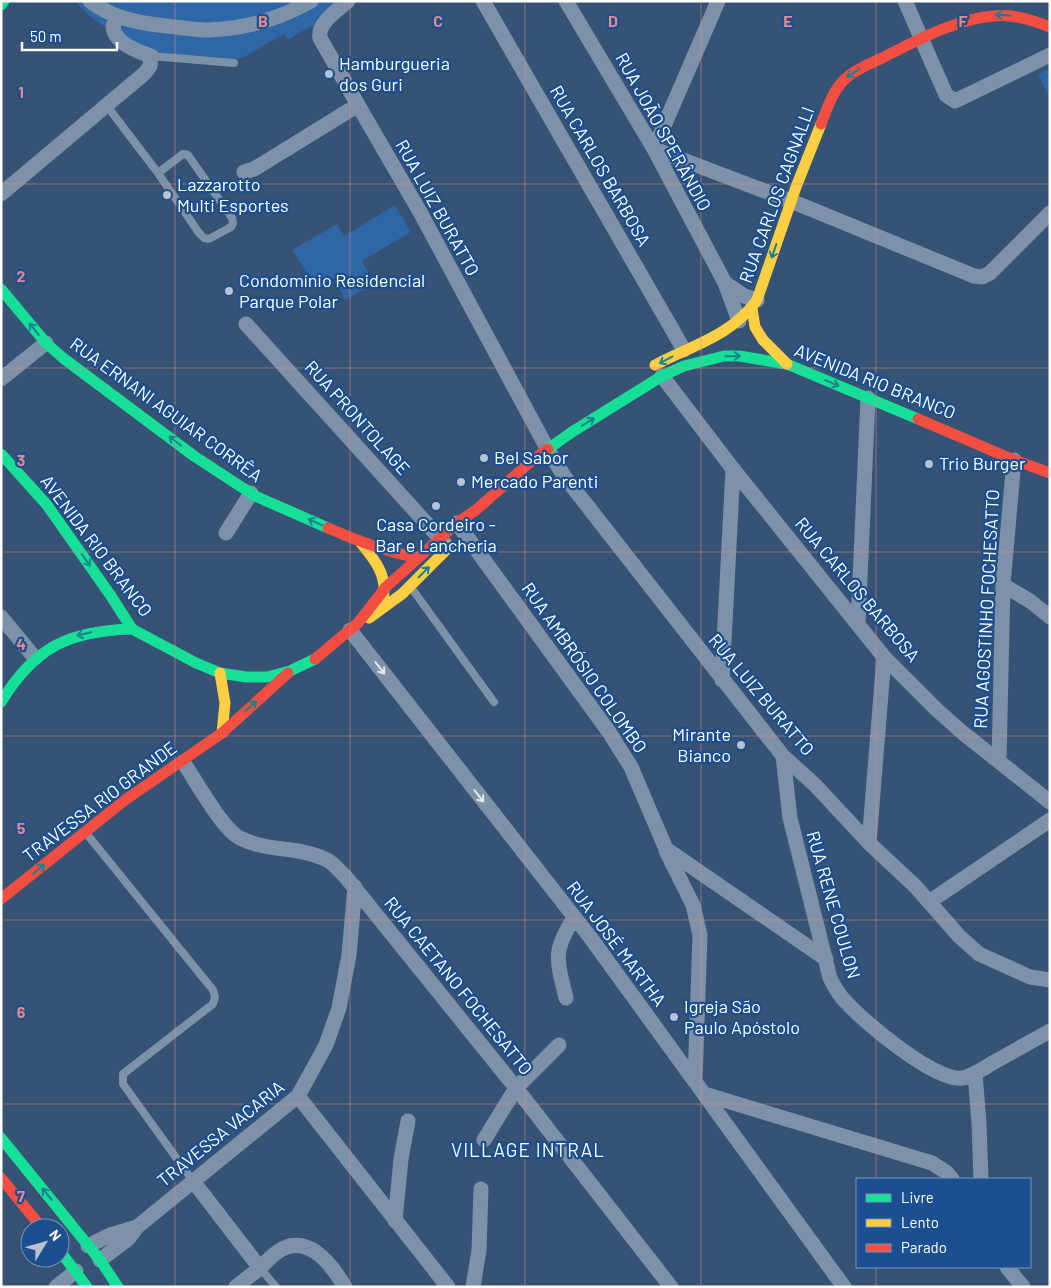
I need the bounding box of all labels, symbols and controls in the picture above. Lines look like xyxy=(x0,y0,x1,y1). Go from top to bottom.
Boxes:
one-way arrow xyxy=(995,10,1011,19)
text: B xyxy=(258,11,268,30)
text: C xyxy=(433,11,443,30)
text: D xyxy=(608,11,618,30)
text: E xyxy=(783,11,793,30)
text: F xyxy=(959,11,968,30)
scale bar xyxy=(22,20,118,52)
text: 50 m xyxy=(30,27,62,45)
street label: RUA JOÃO SPERÂNDIO xyxy=(611,49,717,214)
place label: Hamburgueria dos Guri xyxy=(339,52,450,95)
marker: Hamburgueria dos Guri xyxy=(323,68,335,80)
one-way arrow xyxy=(847,68,861,78)
street label: RUA CARLOS BARBOSA xyxy=(546,81,656,250)
text: 1 xyxy=(18,82,24,101)
street label: RUA CARLOS CAGNALLI xyxy=(734,103,818,286)
street label: RUA LUIZ BURATTO xyxy=(391,136,484,279)
place label: Lazzarotto Multi Esportes xyxy=(177,173,289,216)
marker: Lazzarotto Multi Esportes xyxy=(161,189,173,201)
one-way arrow xyxy=(769,243,778,259)
text: 2 xyxy=(17,266,26,285)
place label: Condomínio Residencial Parque Polar xyxy=(239,269,425,312)
marker: Condomínio Residencial Parque Polar xyxy=(223,285,235,297)
one-way arrow xyxy=(29,323,40,336)
street label: RUA ERNANI AGUIAR CORRÊA xyxy=(66,332,267,486)
street label: AVENIDA RIO BRANCO xyxy=(792,339,959,423)
one-way arrow xyxy=(725,351,741,361)
street label: RUA PRONTOLAGE xyxy=(301,356,415,479)
one-way arrow xyxy=(659,356,674,365)
one-way arrow xyxy=(824,378,839,388)
one-way arrow xyxy=(580,417,594,427)
one-way arrow xyxy=(168,436,182,446)
place label: Bel Sabor xyxy=(494,446,569,468)
text: 3 xyxy=(17,450,25,469)
marker: Bel Sabor xyxy=(478,452,490,464)
place label: Trio Burger xyxy=(939,452,1026,474)
marker: Trio Burger xyxy=(923,458,935,470)
street label: AVENIDA RIO BRANCO xyxy=(36,470,157,621)
place label: Mercado Parenti xyxy=(471,470,598,492)
marker: Mercado Parenti xyxy=(455,476,467,488)
street label: RUA AGOSTINHO FOCHESATTO xyxy=(969,489,1003,729)
marker: Casa Cordeiro - Bar e Lancheria xyxy=(430,500,442,512)
place label: Casa Cordeiro - Bar e Lancheria xyxy=(375,513,497,556)
street label: RUA CARLOS BARBOSA xyxy=(791,513,925,666)
one-way arrow xyxy=(308,517,323,527)
one-way arrow xyxy=(81,553,91,567)
one-way arrow xyxy=(418,566,430,578)
street label: RUA AMBRÓSIO COLOMBO xyxy=(518,578,652,757)
street label: RUA LUIZ BURATTO xyxy=(704,629,819,760)
one-way arrow xyxy=(76,630,92,639)
text: 4 xyxy=(16,634,26,653)
one-way arrow xyxy=(374,661,385,674)
one-way arrow xyxy=(245,701,258,712)
place label: Mirante Bianco xyxy=(672,723,731,766)
street label: TRAVESSA RIO GRANDE xyxy=(18,736,181,866)
marker: Mirante Bianco xyxy=(735,739,747,751)
one-way arrow xyxy=(474,789,485,802)
text: 5 xyxy=(17,818,26,837)
street label: RUA RENE COULON xyxy=(802,828,866,981)
one-way arrow xyxy=(32,863,45,874)
street label: RUA JOSÉ MARTHA xyxy=(562,876,671,1010)
street label: RUA CAETANO FOCHESATTO xyxy=(380,892,537,1079)
place label: Igreja São Paulo Apóstolo xyxy=(684,995,800,1038)
text: 6 xyxy=(17,1002,26,1021)
marker: Igreja São Paulo Apóstolo xyxy=(668,1011,680,1023)
street label: TRAVESSA VACARIA xyxy=(152,1075,288,1191)
district label: VILLAGE INTRAL xyxy=(451,1138,605,1161)
legend xyxy=(856,1178,1031,1268)
text: 7 xyxy=(17,1186,25,1205)
one-way arrow xyxy=(41,1188,52,1201)
text: Livre xyxy=(901,1188,934,1206)
text: Lento xyxy=(901,1213,939,1231)
north arrow xyxy=(20,1218,70,1268)
text: N xyxy=(46,1226,65,1244)
text: Parado xyxy=(901,1238,947,1256)

